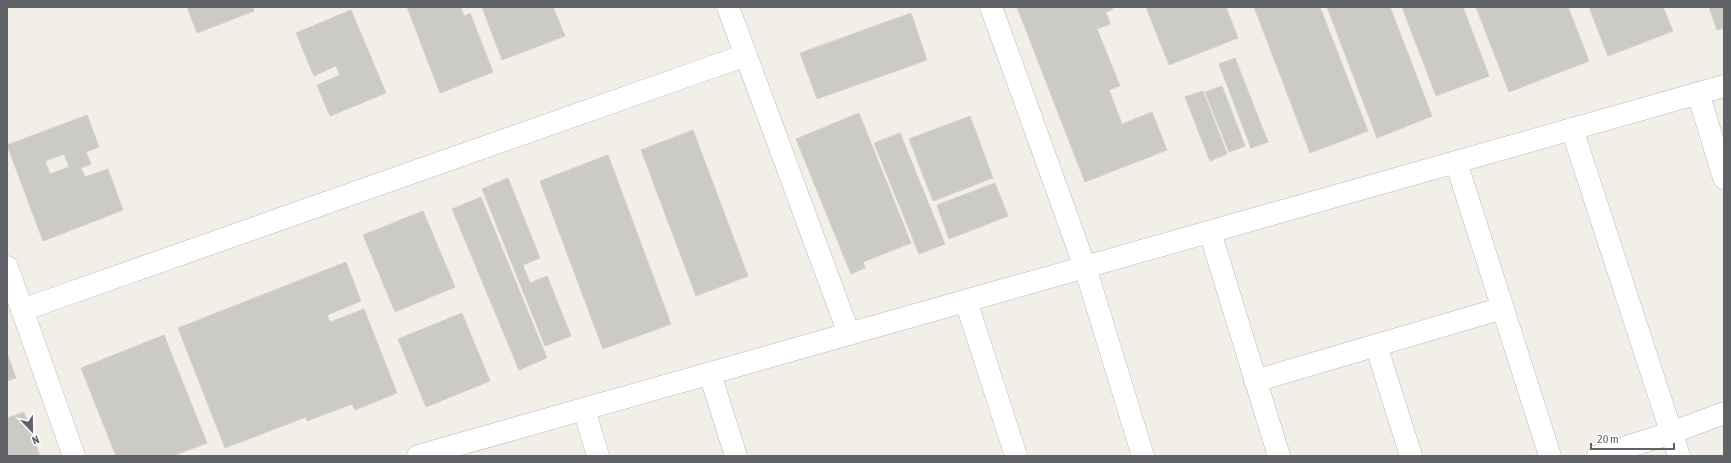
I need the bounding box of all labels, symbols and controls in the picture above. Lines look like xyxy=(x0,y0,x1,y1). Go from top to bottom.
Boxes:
north arrow xyxy=(12,411,52,451)
scale bar xyxy=(1591,425,1674,451)
text: 20 m xyxy=(1597,432,1619,446)
text: N xyxy=(30,433,41,447)

